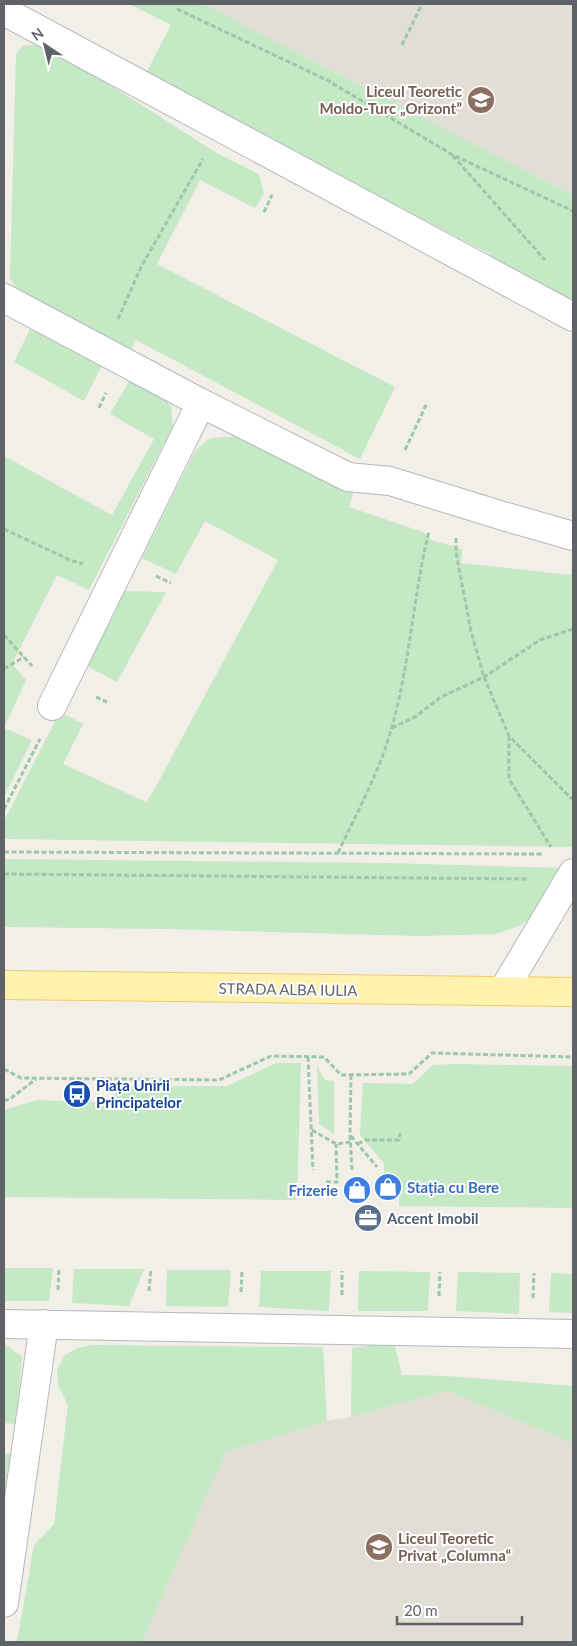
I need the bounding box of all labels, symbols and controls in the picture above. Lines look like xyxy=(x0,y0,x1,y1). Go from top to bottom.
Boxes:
north arrow xyxy=(20,20,70,70)
text: N xyxy=(28,24,47,44)
place label: Liceul Teoretic Moldo-Turc „Orizont” xyxy=(320,82,462,117)
school or university icon: Liceul Teoretic Moldo-Turc „Orizont” xyxy=(466,85,496,115)
street label: STRADA ALBA IULIA xyxy=(218,979,358,999)
place label: Piața Unirii Principatelor xyxy=(96,1076,182,1111)
bus stop icon: Piața Unirii Principatelor xyxy=(62,1079,92,1109)
shop icon: Stația cu Bere xyxy=(373,1172,403,1202)
shop icon: Frizerie xyxy=(342,1175,372,1205)
place label: Stația cu Bere xyxy=(407,1178,499,1196)
place label: Frizerie xyxy=(289,1181,338,1199)
office icon: Accent Imobil xyxy=(353,1203,383,1233)
place label: Accent Imobil xyxy=(386,1209,479,1227)
place label: Liceul Teoretic Privat „Columna“ xyxy=(398,1529,511,1564)
school or university icon: Liceul Teoretic Privat „Columna“ xyxy=(364,1532,394,1562)
scale bar xyxy=(397,1594,522,1626)
text: 20 m xyxy=(404,1601,438,1619)

